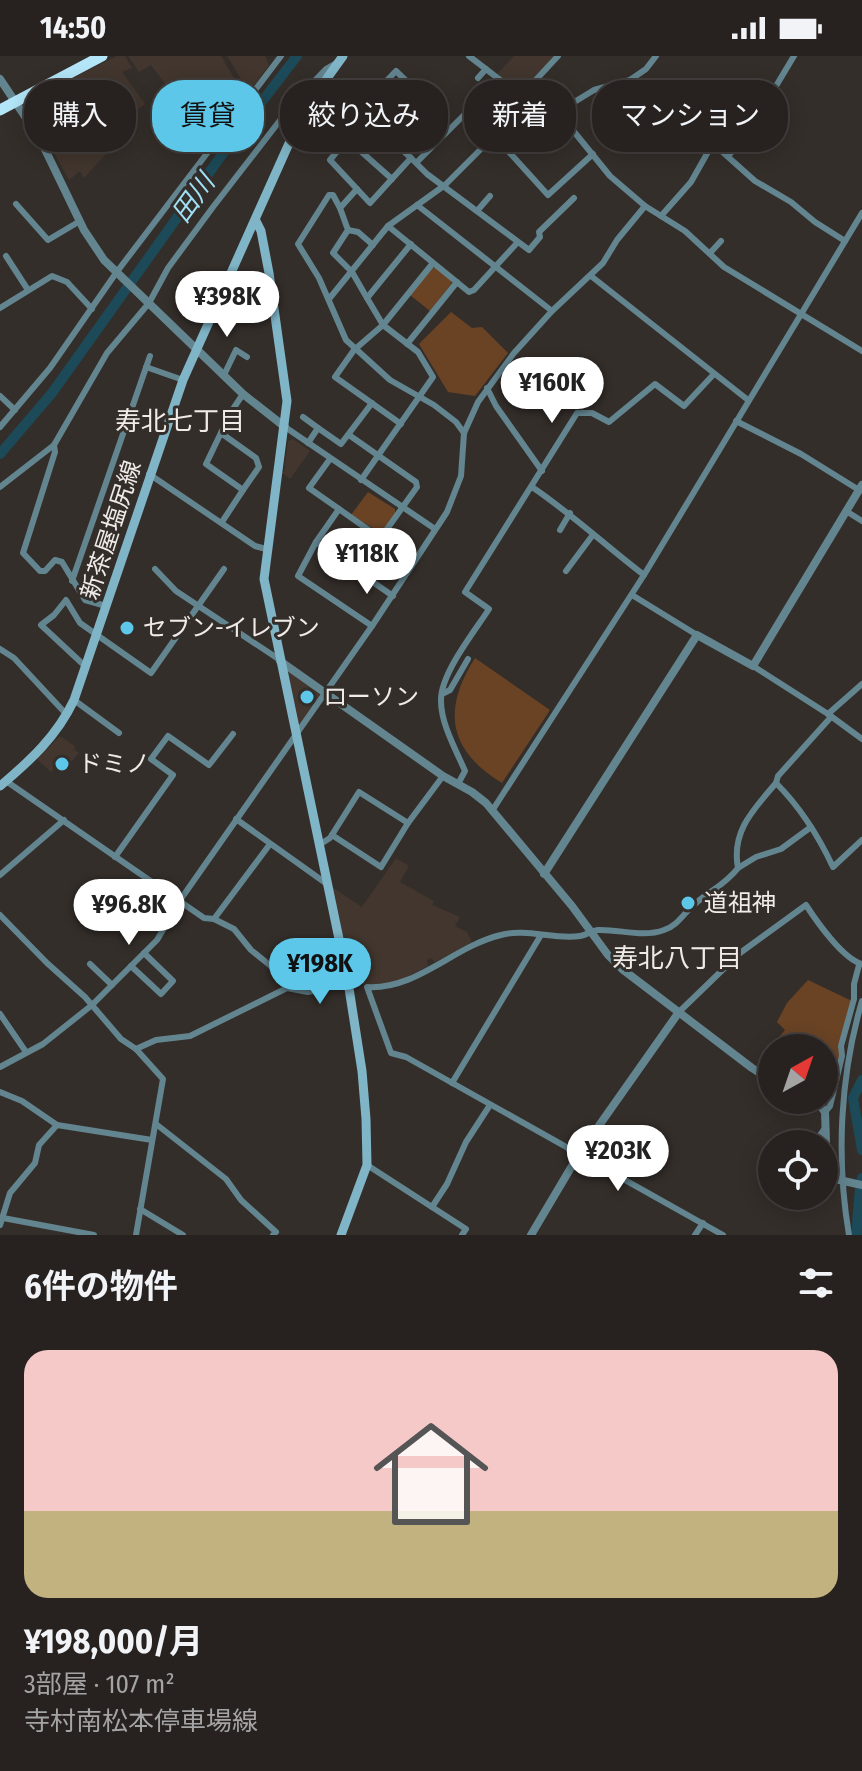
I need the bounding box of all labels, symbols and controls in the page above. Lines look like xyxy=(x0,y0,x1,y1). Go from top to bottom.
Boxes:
text: 14:50 xyxy=(40,10,106,46)
chip: 購入 xyxy=(24,80,136,152)
chip: 賃貸 xyxy=(152,80,264,152)
chip: 絞り込み xyxy=(280,80,448,152)
chip: 新着 xyxy=(464,80,576,152)
chip: マンション xyxy=(592,80,788,152)
water label: 田川 xyxy=(166,166,223,228)
pin: ¥398K xyxy=(171,271,283,339)
text: ¥398K xyxy=(193,281,261,312)
pin: ¥160K xyxy=(496,357,608,425)
text: ¥160K xyxy=(519,367,585,398)
district label: 寿北七丁目 xyxy=(115,406,245,437)
street label: 新茶屋塩尻線 xyxy=(75,457,147,603)
pin: ¥118K xyxy=(311,528,423,596)
text: ¥118K xyxy=(335,538,399,569)
place label: セブン-イレブン xyxy=(143,614,320,642)
marker: セブン-イレブン xyxy=(118,619,136,637)
place label: ローソン xyxy=(323,683,419,711)
marker: ローソン xyxy=(298,688,316,706)
place label: ドミノ xyxy=(78,750,150,778)
marker: ドミノ xyxy=(53,755,71,773)
pin: ¥96.8K xyxy=(64,879,194,947)
text: ¥96.8K xyxy=(92,889,166,920)
place label: 道祖神 xyxy=(704,889,776,917)
marker: 道祖神 xyxy=(679,894,697,912)
pin: ¥198K xyxy=(264,938,376,1006)
district label: 寿北八丁目 xyxy=(612,943,742,974)
text: ¥198K xyxy=(287,948,353,979)
north arrow xyxy=(758,1034,838,1114)
map controls xyxy=(758,1034,838,1210)
pin: ¥203K xyxy=(562,1125,674,1193)
button: locate xyxy=(758,1130,838,1210)
text: ¥203K xyxy=(585,1135,651,1166)
icon: filters xyxy=(794,1261,838,1305)
text: 6件の物件 xyxy=(24,1266,178,1307)
icon: home xyxy=(359,1402,503,1546)
text: ¥198,000/月 xyxy=(24,1621,203,1662)
text: 3部屋 · 107 m² xyxy=(24,1669,175,1700)
text: 寺村南松本停車場線 xyxy=(24,1706,258,1737)

